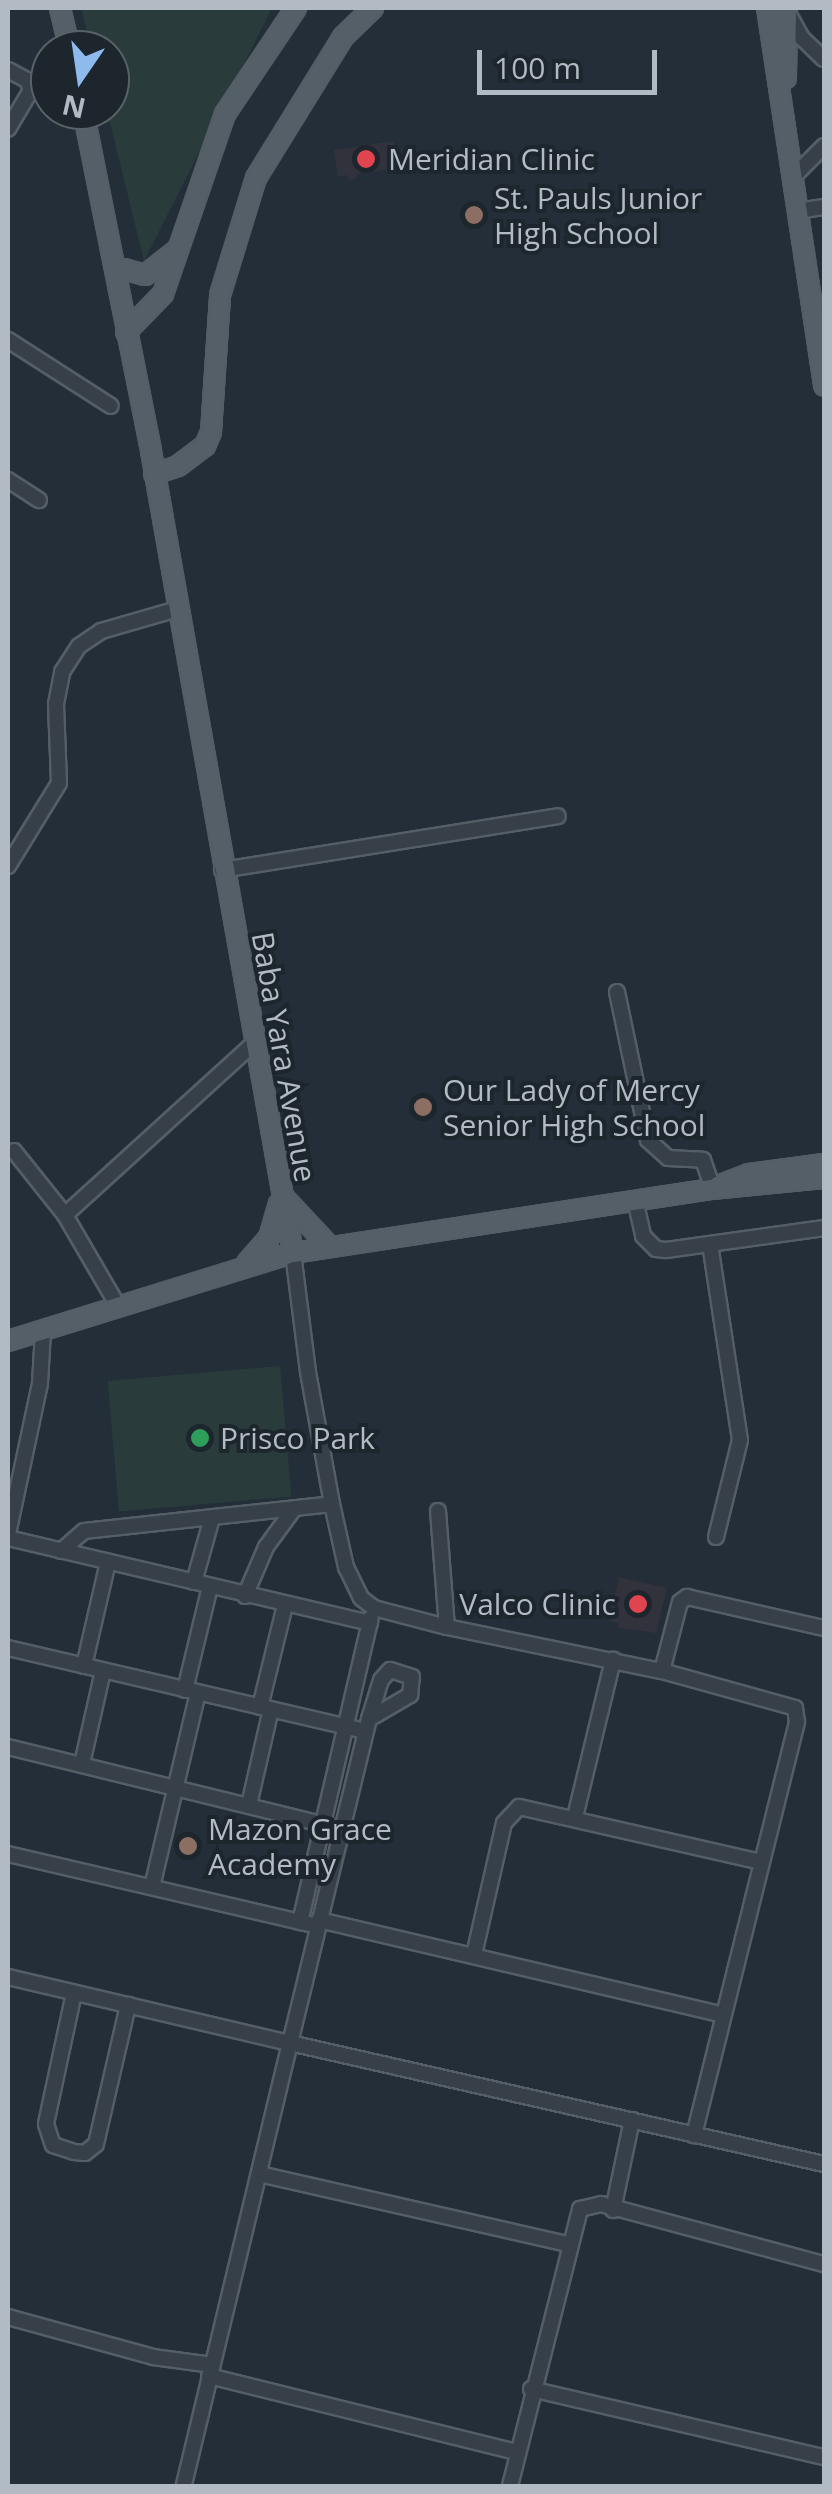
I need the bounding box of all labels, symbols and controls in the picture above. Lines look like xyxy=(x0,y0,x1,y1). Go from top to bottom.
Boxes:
north arrow xyxy=(30,30,130,130)
scale bar xyxy=(482,30,662,92)
text: 100 m xyxy=(494,47,581,88)
text: N xyxy=(58,86,89,128)
place label: Meridian Clinic xyxy=(388,141,595,177)
marker: Meridian Clinic xyxy=(353,146,379,172)
place label: St. Pauls Junior High School xyxy=(494,180,702,250)
marker: St. Pauls Junior High School xyxy=(463,204,485,226)
street label: Baba Yara Avenue xyxy=(244,929,324,1185)
place label: Our Lady of Mercy Senior High School xyxy=(443,1072,705,1142)
marker: Our Lady of Mercy Senior High School xyxy=(412,1096,434,1118)
place label: Prisco Park xyxy=(220,1420,375,1456)
marker: Prisco Park xyxy=(189,1427,211,1449)
place label: Valco Clinic xyxy=(459,1586,616,1622)
marker: Valco Clinic xyxy=(625,1591,651,1617)
place label: Mazon Grace Academy xyxy=(208,1811,392,1882)
marker: Mazon Grace Academy xyxy=(177,1835,199,1857)

